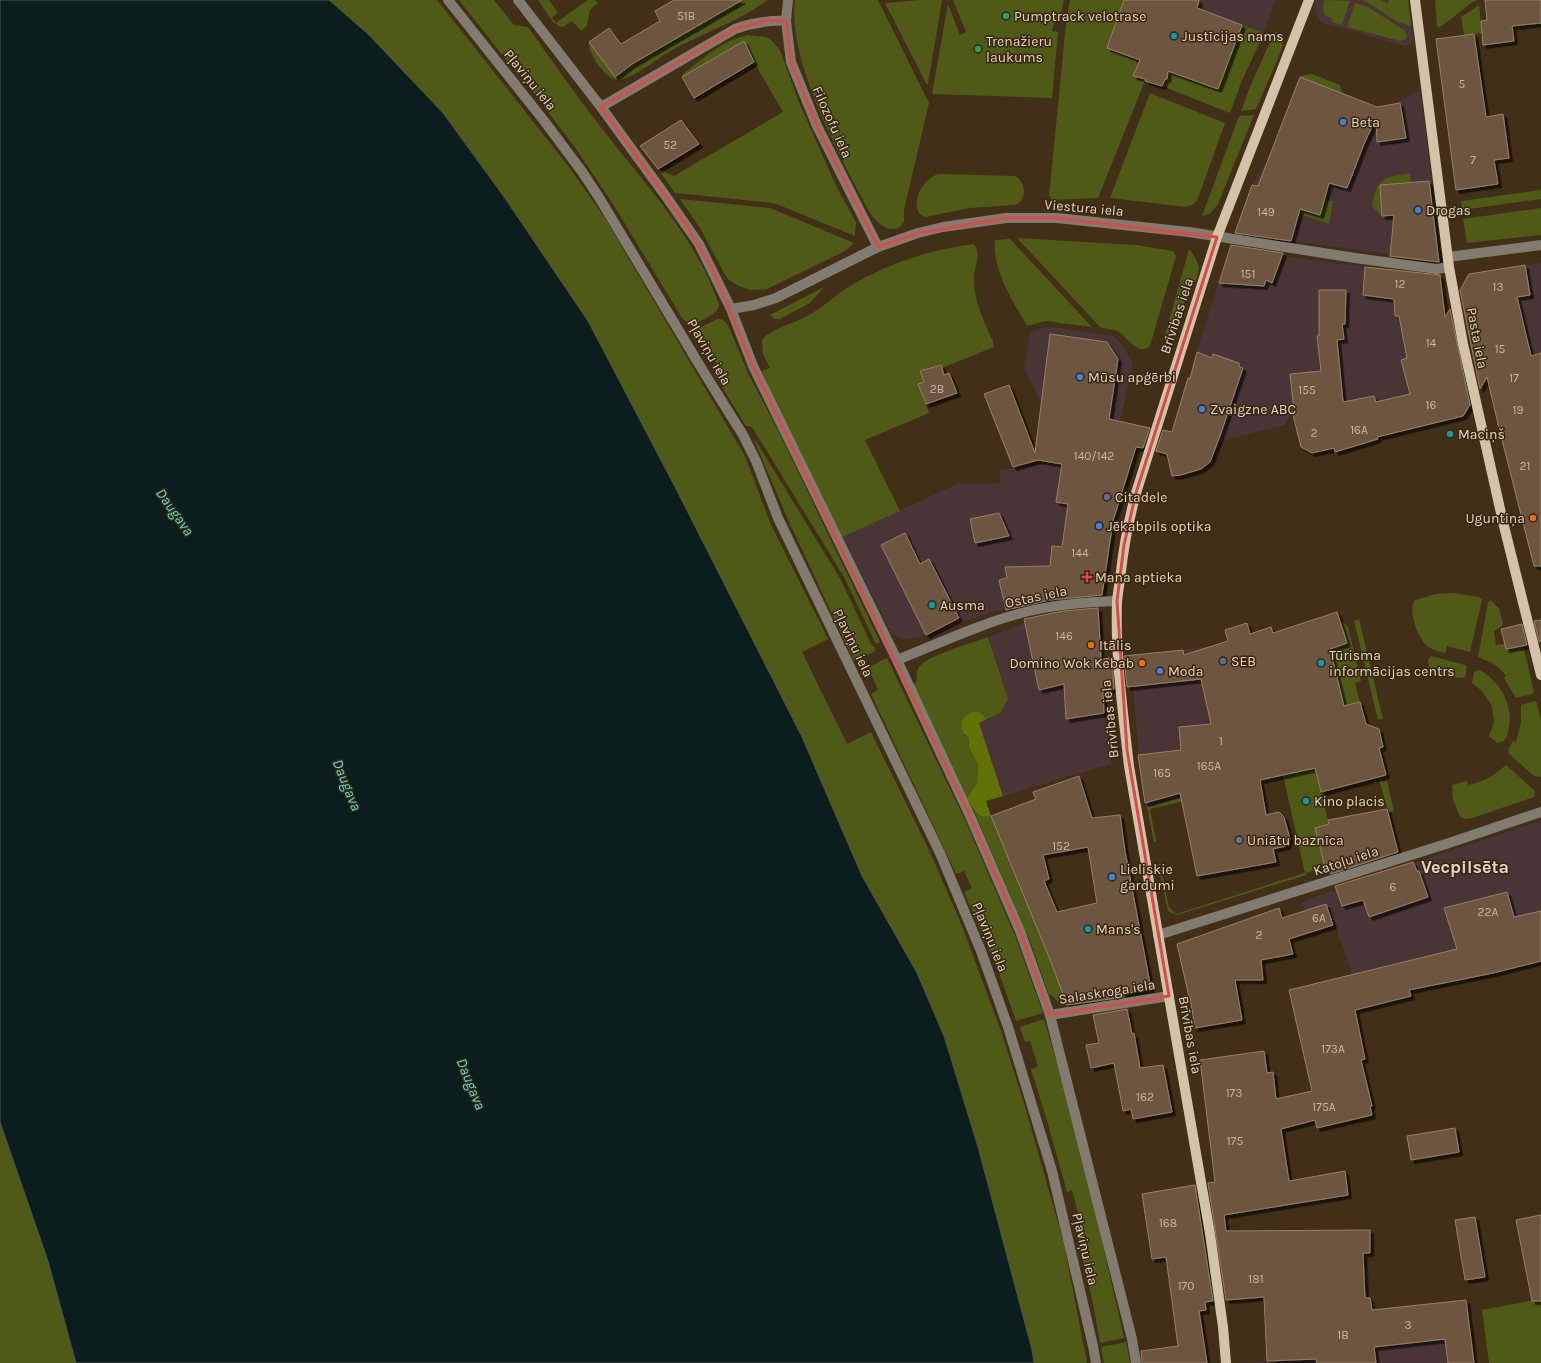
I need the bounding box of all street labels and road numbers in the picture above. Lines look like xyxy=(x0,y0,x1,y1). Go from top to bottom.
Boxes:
street label: Pļaviņu iela xyxy=(500,46,560,114)
street label: Filozofu iela xyxy=(809,83,855,161)
street label: Viestura iela xyxy=(1044,196,1124,220)
street label: Brīvības iela xyxy=(1157,276,1197,356)
street label: Pasta iela xyxy=(1463,306,1491,370)
street label: Pļaviņu iela xyxy=(683,316,735,388)
street label: Ostas iela xyxy=(1003,582,1069,612)
street label: Pļaviņu iela xyxy=(829,606,877,680)
street label: Brīvības iela xyxy=(1097,679,1123,759)
street label: Katoļu iela xyxy=(1311,842,1381,880)
street label: Pļaviņu iela xyxy=(968,900,1012,974)
street label: Salaskroga iela xyxy=(1057,976,1157,1008)
street label: Brīvības iela xyxy=(1175,995,1205,1075)
street label: Pļaviņu iela xyxy=(1068,1211,1102,1287)

